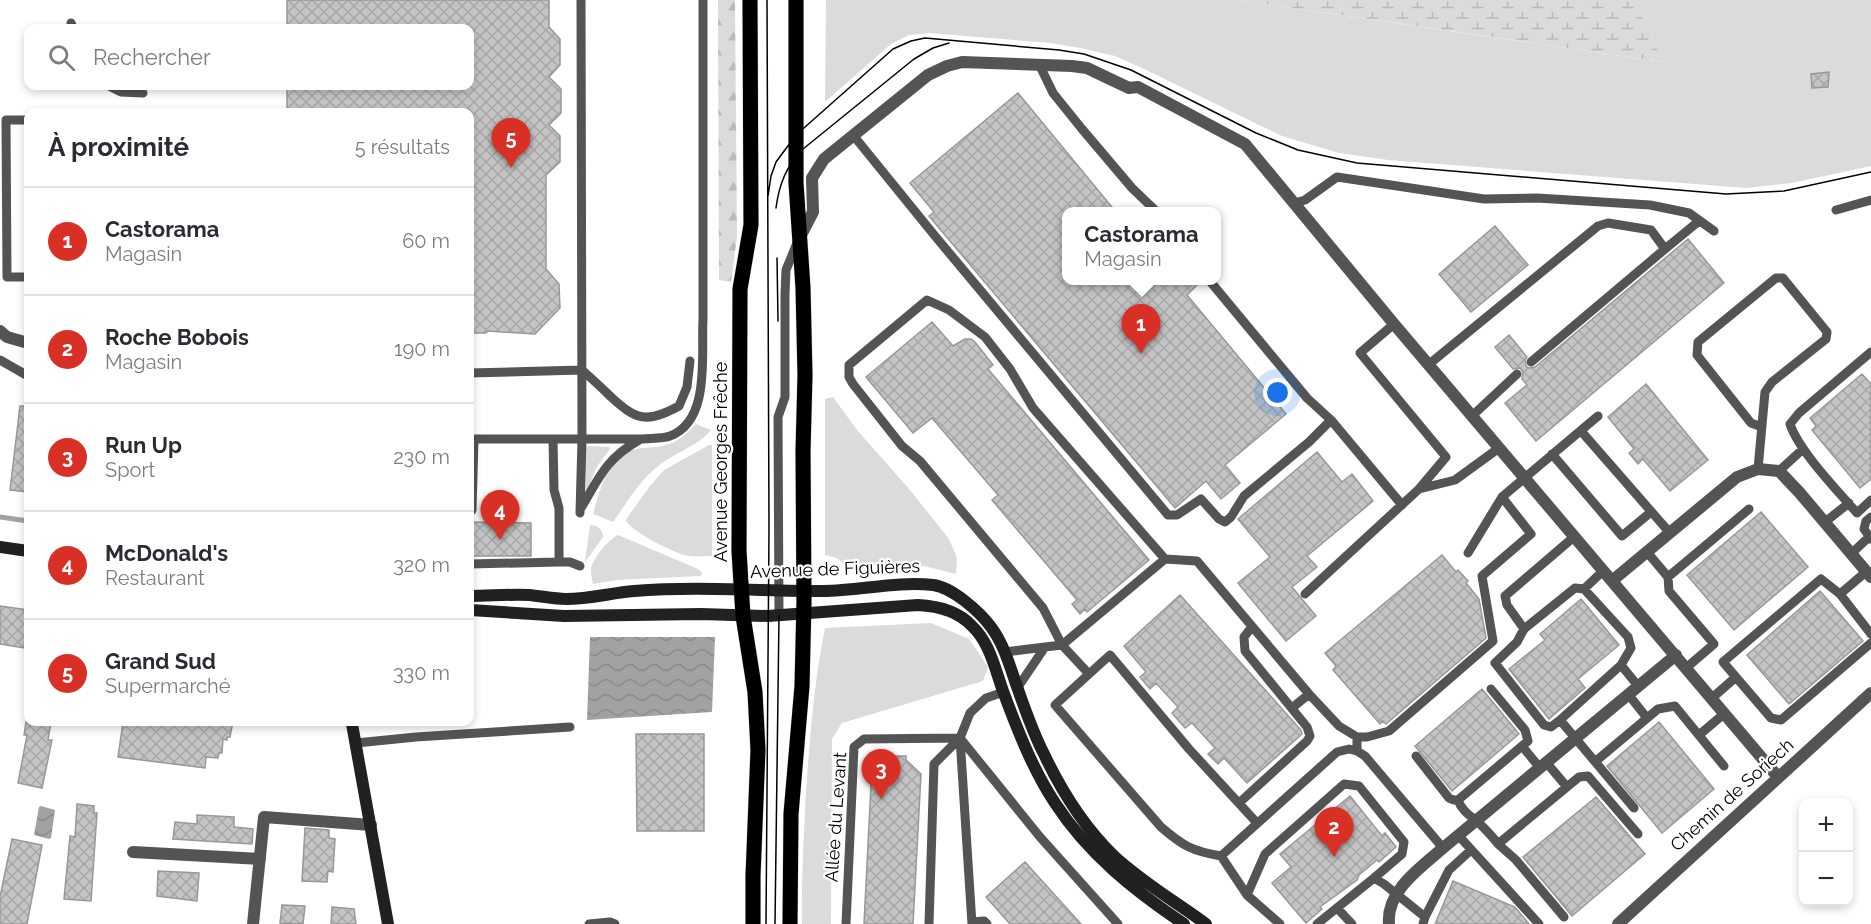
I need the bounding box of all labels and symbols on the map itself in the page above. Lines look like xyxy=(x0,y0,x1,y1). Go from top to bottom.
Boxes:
pin: 5 xyxy=(492,118,530,168)
pin: 1 xyxy=(1122,304,1160,354)
street label: Avenue Georges Frêche xyxy=(710,361,731,562)
your location xyxy=(1263,378,1292,407)
pin: 4 xyxy=(480,490,520,540)
street label: Avenue de Figuières xyxy=(750,555,921,582)
street label: Chemin de Soriech xyxy=(1666,734,1797,855)
pin: 3 xyxy=(862,750,900,799)
street label: Allée du Levant xyxy=(820,751,851,883)
pin: 2 xyxy=(1314,808,1354,857)

